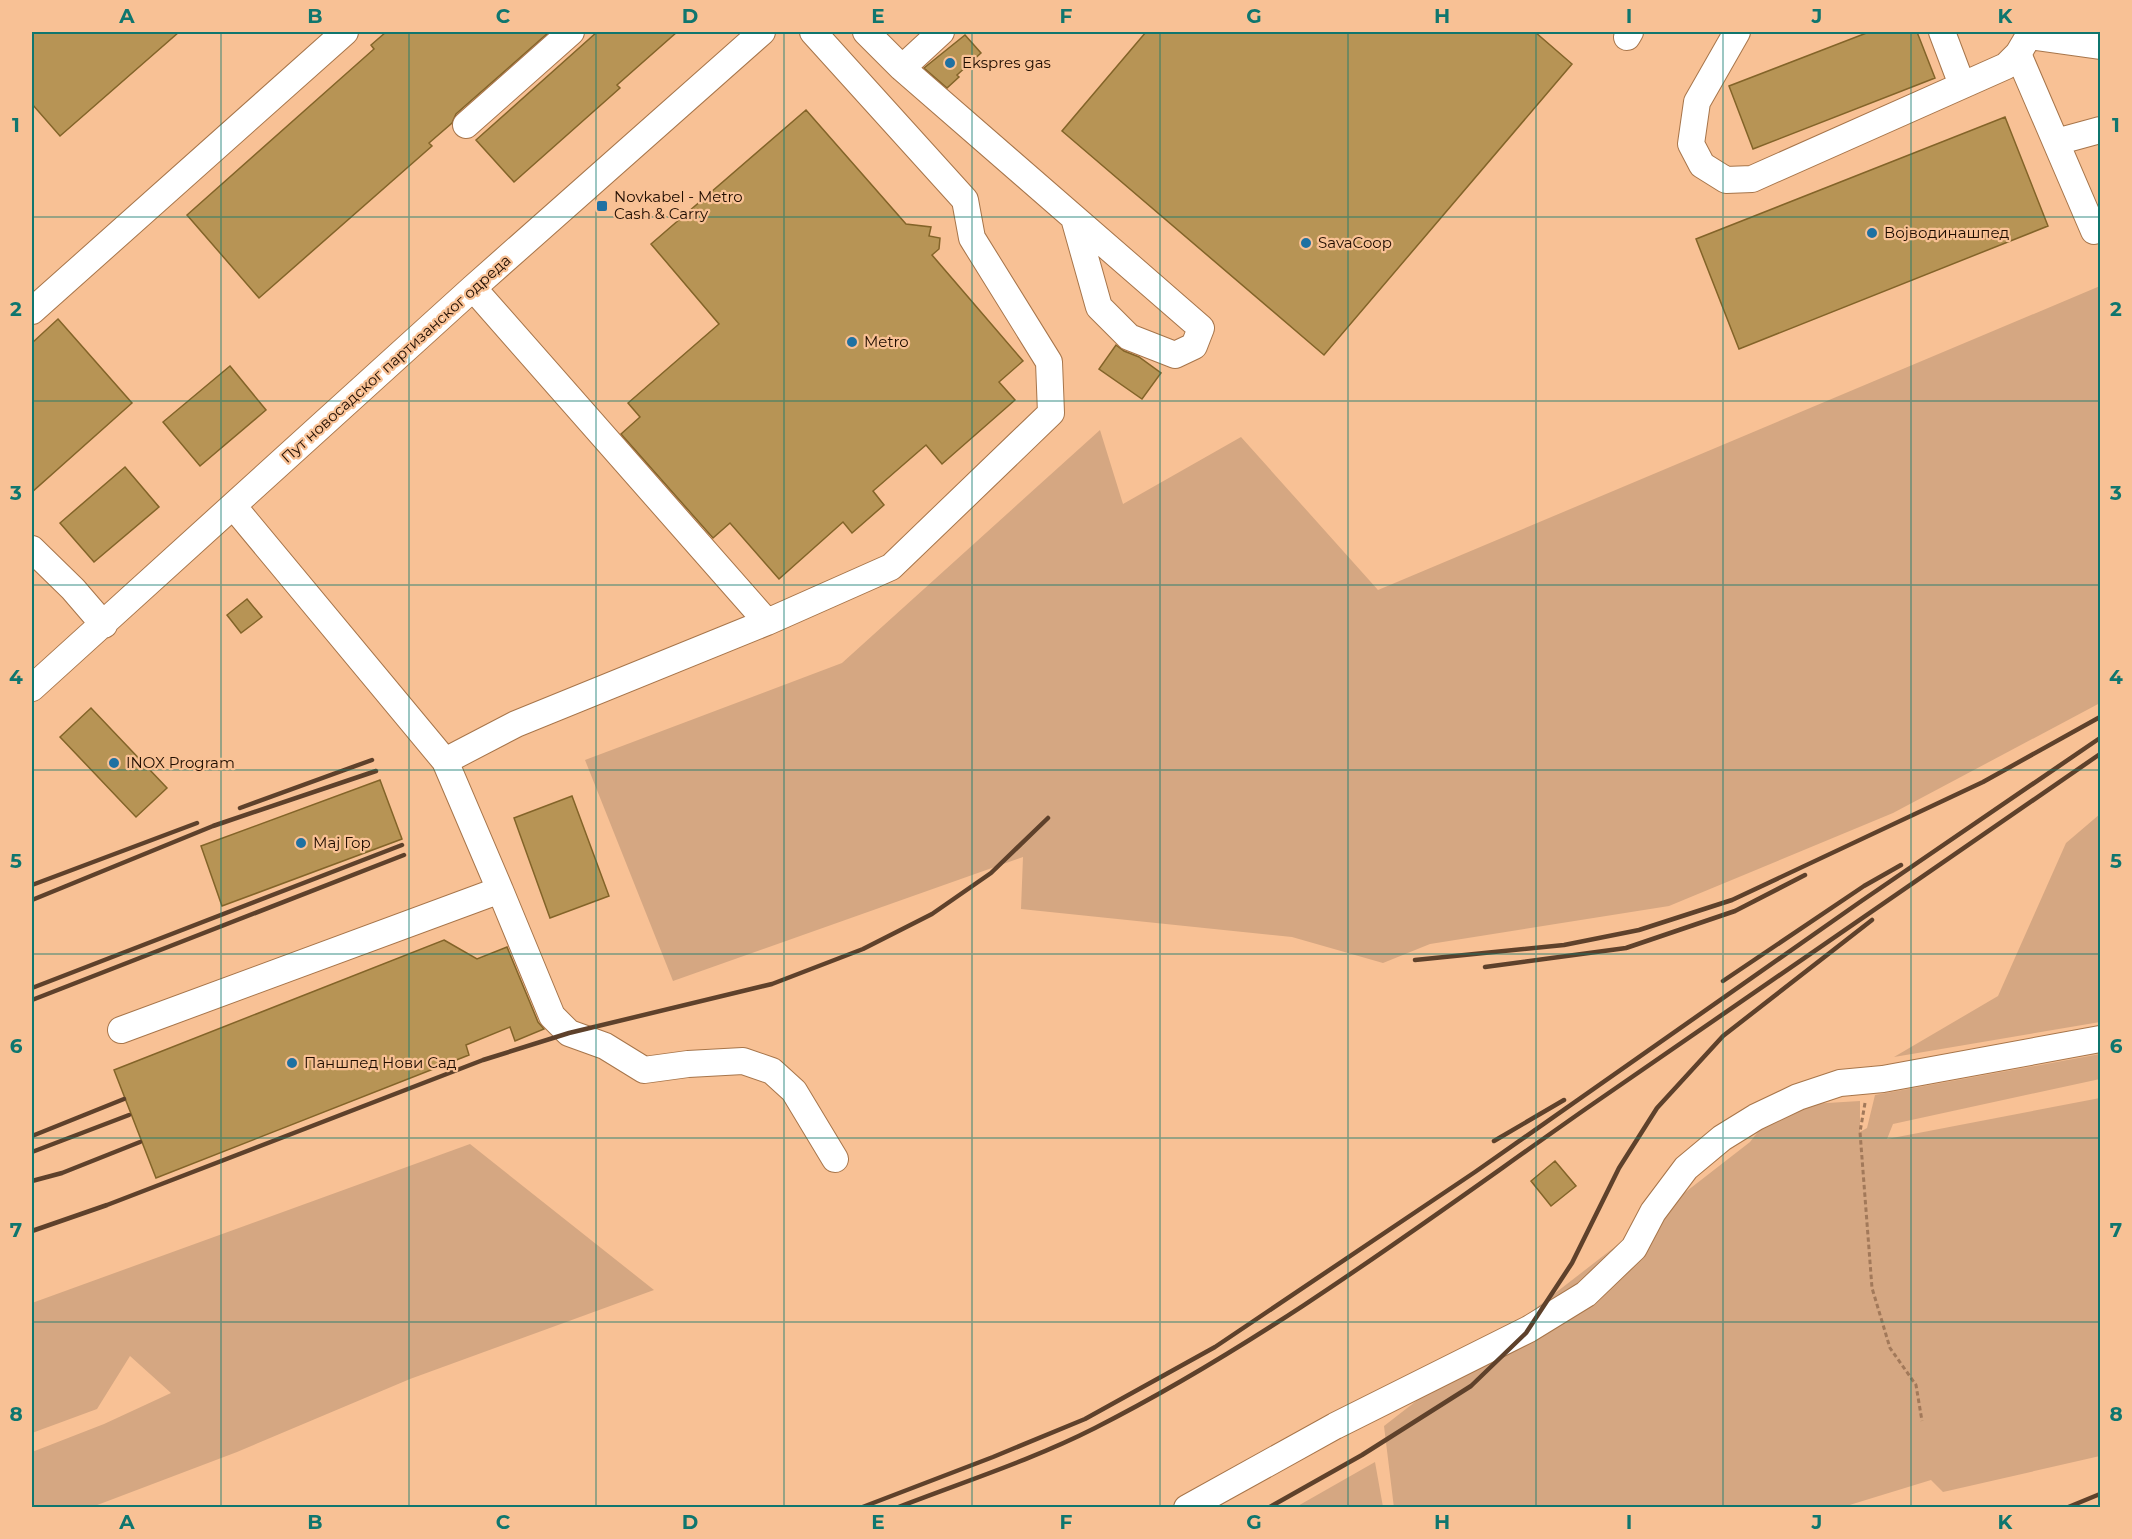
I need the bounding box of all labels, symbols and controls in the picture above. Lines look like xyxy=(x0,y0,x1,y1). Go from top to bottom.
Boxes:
text: A xyxy=(118,4,135,28)
text: B xyxy=(307,4,323,28)
text: C xyxy=(496,4,511,28)
text: D xyxy=(682,4,698,28)
text: E xyxy=(871,4,885,28)
text: F xyxy=(1060,4,1073,28)
text: G xyxy=(1246,4,1262,28)
text: H xyxy=(1434,4,1450,28)
text: I xyxy=(1626,4,1632,28)
text: J xyxy=(1811,4,1822,28)
text: K xyxy=(1998,4,2014,28)
place label: Ekspres gas xyxy=(962,53,1051,72)
marker: Ekspres gas xyxy=(943,56,957,70)
text: 1 xyxy=(12,113,20,137)
text: 1 xyxy=(2112,113,2120,137)
place label: Novkabel - Metro Cash & Carry xyxy=(614,187,743,223)
marker: Novkabel - Metro Cash & Carry xyxy=(595,199,609,213)
place label: Војводинашпед xyxy=(1884,223,2010,242)
marker: Војводинашпед xyxy=(1865,226,1879,240)
place label: SavaCoop xyxy=(1318,233,1392,252)
marker: SavaCoop xyxy=(1299,236,1313,250)
street label: Пут новосадског партизанског одреда xyxy=(277,250,514,467)
text: 2 xyxy=(10,297,22,321)
text: 2 xyxy=(2110,297,2122,321)
place label: Metro xyxy=(864,332,909,351)
marker: Metro xyxy=(845,335,859,349)
text: 3 xyxy=(9,481,22,505)
text: 3 xyxy=(2109,481,2122,505)
text: 4 xyxy=(9,665,23,689)
text: 4 xyxy=(2109,665,2123,689)
place label: INOX Program xyxy=(126,753,235,772)
marker: INOX Program xyxy=(107,756,121,770)
place label: Мај Гор xyxy=(313,833,371,852)
marker: Мај Гор xyxy=(294,836,308,850)
text: 5 xyxy=(10,849,22,873)
text: 5 xyxy=(2110,849,2122,873)
text: 6 xyxy=(10,1034,23,1058)
text: 6 xyxy=(2110,1034,2123,1058)
place label: Паншпед Нови Сад xyxy=(304,1053,457,1072)
marker: Паншпед Нови Сад xyxy=(285,1056,299,1070)
text: 7 xyxy=(10,1218,22,1242)
text: 7 xyxy=(2110,1218,2122,1242)
text: 8 xyxy=(9,1402,23,1426)
text: 8 xyxy=(2109,1402,2123,1426)
text: A xyxy=(118,1510,135,1534)
text: B xyxy=(307,1510,323,1534)
text: C xyxy=(496,1510,511,1534)
text: D xyxy=(682,1510,698,1534)
text: E xyxy=(871,1510,885,1534)
text: F xyxy=(1060,1510,1073,1534)
text: G xyxy=(1246,1510,1262,1534)
text: H xyxy=(1434,1510,1450,1534)
text: I xyxy=(1626,1510,1632,1534)
text: J xyxy=(1811,1510,1822,1534)
text: K xyxy=(1998,1510,2014,1534)

